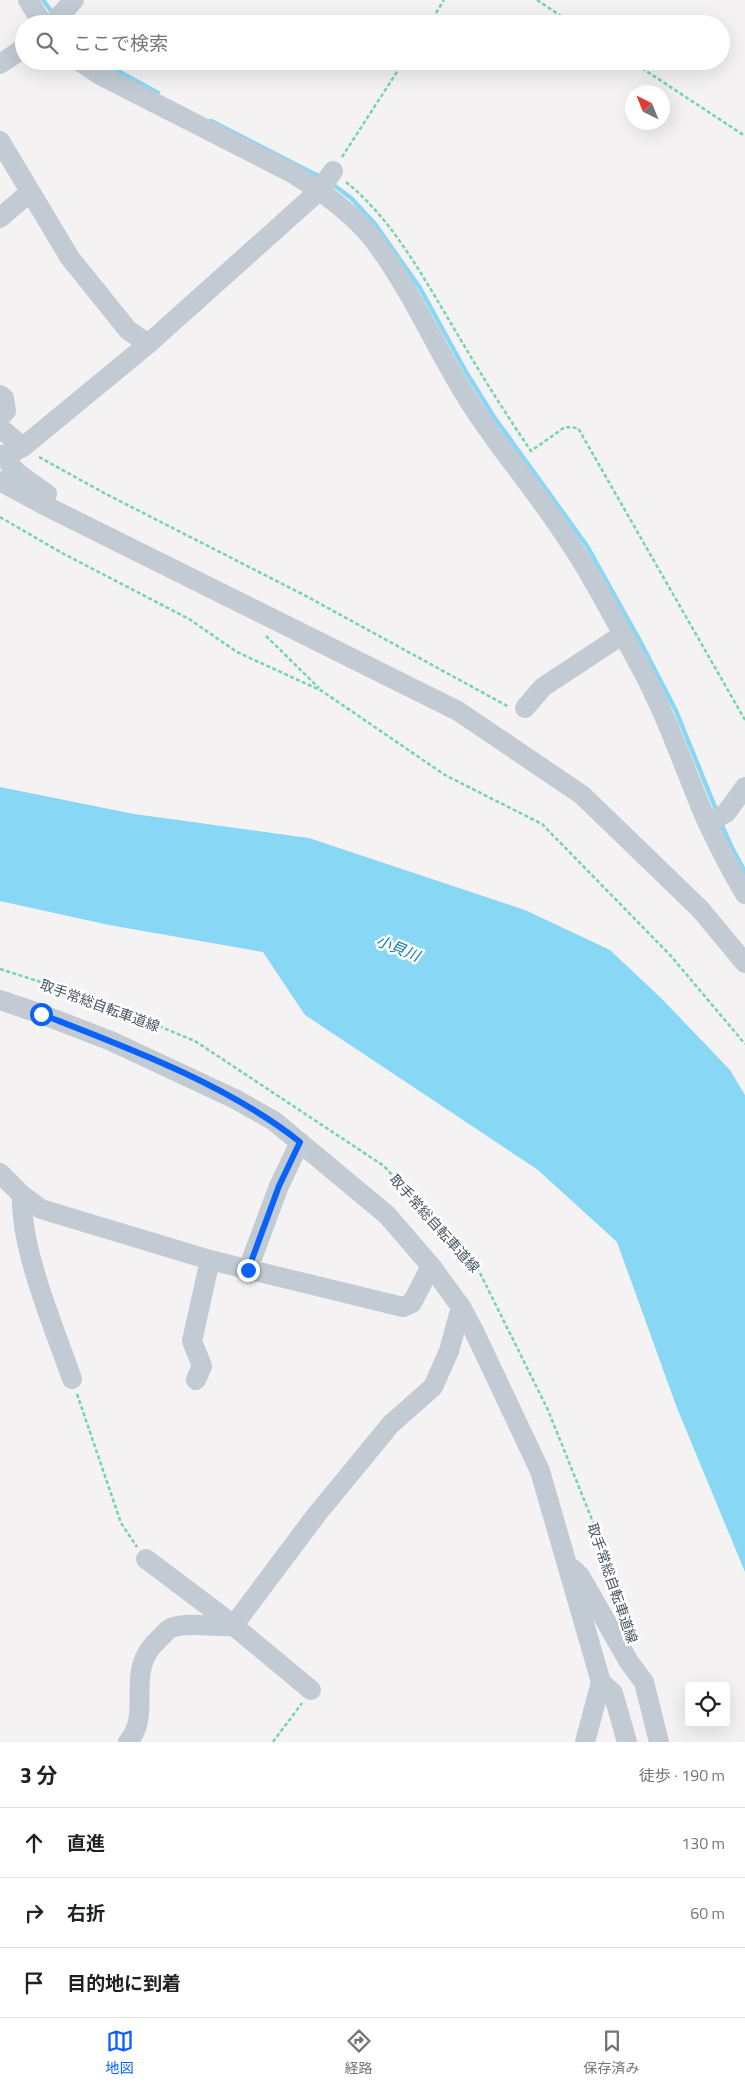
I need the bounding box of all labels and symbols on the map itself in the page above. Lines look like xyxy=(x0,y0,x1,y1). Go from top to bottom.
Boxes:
north arrow xyxy=(625,85,670,130)
water label: 小貝川 xyxy=(373,929,425,968)
street label: 取手常総自転車道線 xyxy=(37,974,163,1036)
route start xyxy=(30,1003,53,1026)
street label: 取手常総自転車道線 xyxy=(385,1169,485,1277)
route end xyxy=(237,1259,260,1282)
street label: 取手常総自転車道線 xyxy=(583,1520,643,1646)

